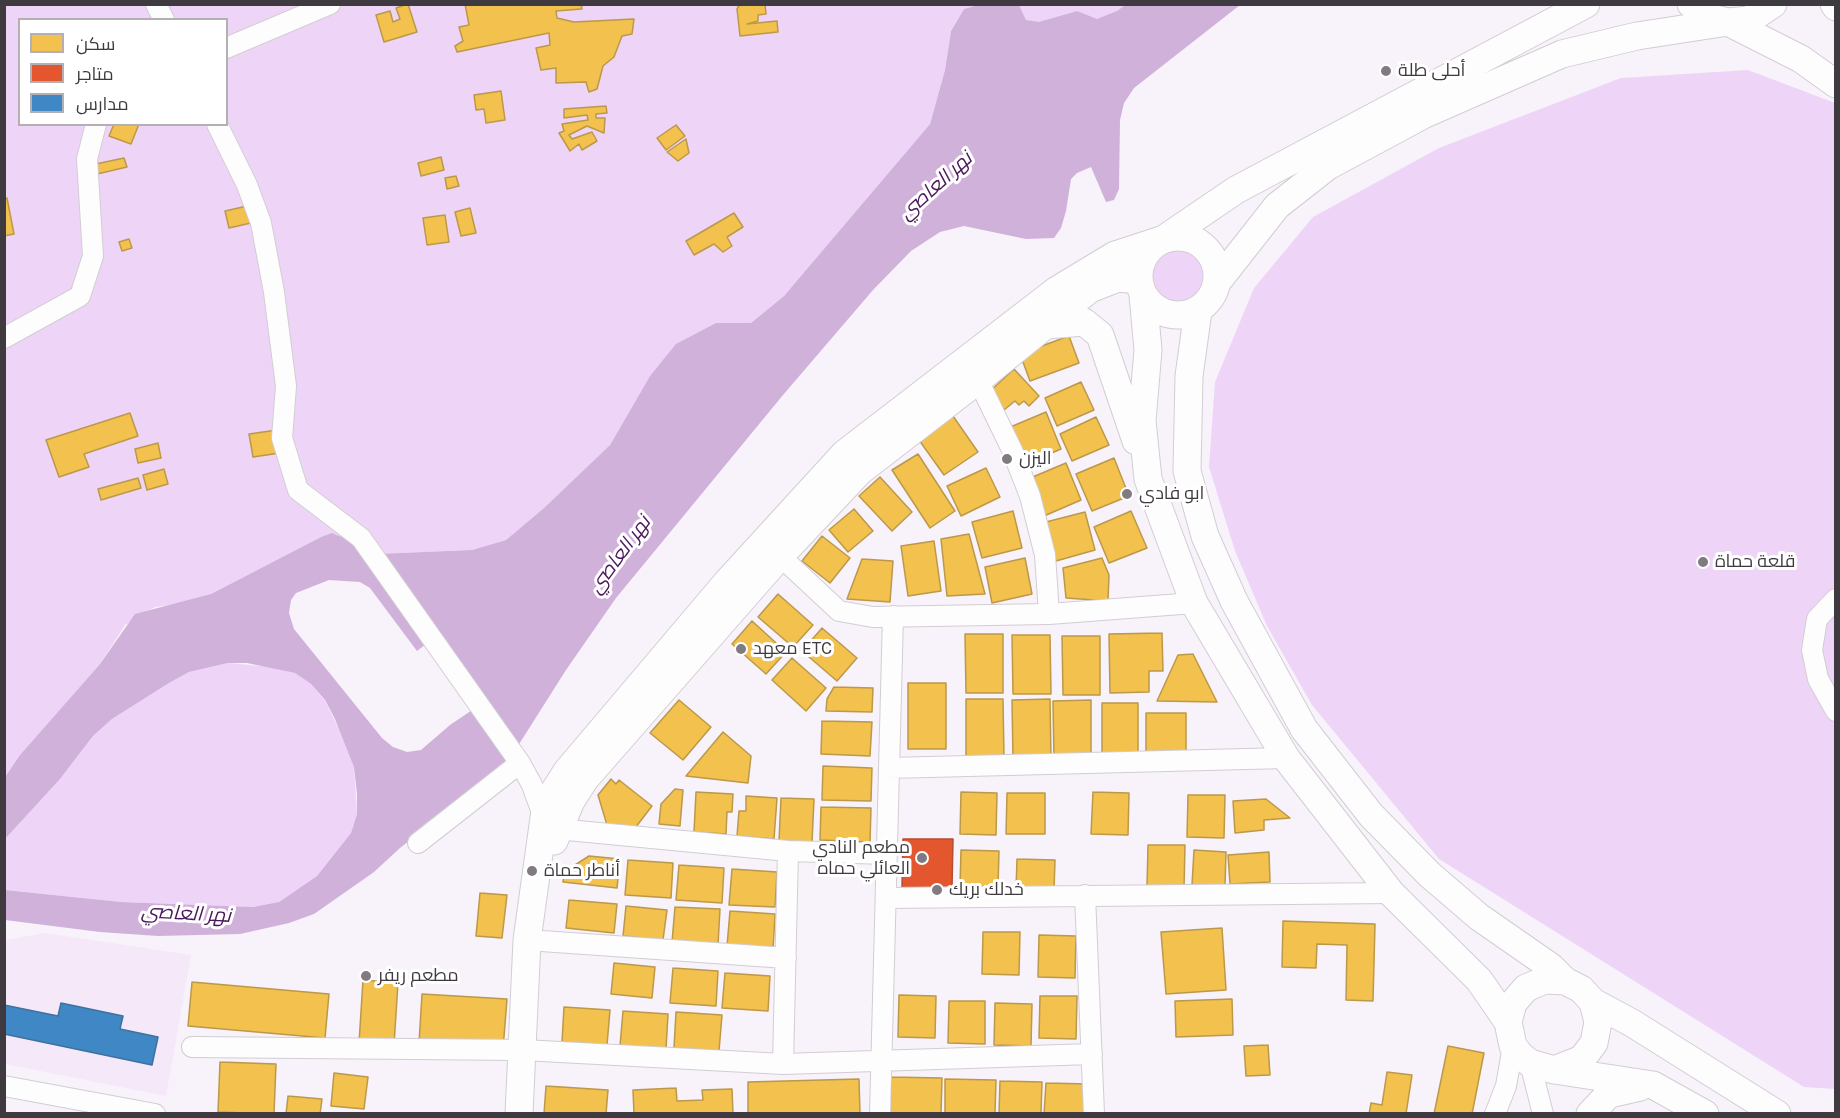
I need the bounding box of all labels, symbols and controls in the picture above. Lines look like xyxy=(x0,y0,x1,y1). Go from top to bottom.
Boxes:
legend xyxy=(18,18,228,126)
text: سكن xyxy=(76,33,115,55)
place label: أحلى طلة xyxy=(1398,60,1465,82)
text: متاجر xyxy=(76,63,114,85)
marker: أحلى طلة xyxy=(1379,64,1393,78)
text: مدارس xyxy=(76,93,129,115)
water label: نهر العاصي xyxy=(894,147,978,225)
place label: اليزن xyxy=(1019,448,1051,470)
marker: اليزن xyxy=(1000,452,1014,466)
place label: ابو فادي xyxy=(1139,483,1204,505)
marker: ابو فادي xyxy=(1120,487,1134,501)
water label: نهر العاصي xyxy=(584,511,656,599)
place label: قلعة حماة xyxy=(1715,551,1796,573)
marker: قلعة حماة xyxy=(1696,555,1710,569)
place label: معهد ETC xyxy=(753,638,832,660)
marker: معهد ETC xyxy=(734,642,748,656)
place label: مطعم النادي العائلي حماه xyxy=(812,837,910,880)
marker: مطعم النادي العائلي حماه xyxy=(915,851,929,865)
place label: أناطر حماة xyxy=(544,860,620,882)
marker: أناطر حماة xyxy=(525,864,539,878)
place label: خدلك بريك xyxy=(949,879,1024,901)
marker: خدلك بريك xyxy=(930,883,944,897)
water label: نهر العاصي xyxy=(140,900,232,928)
place label: مطعم ريفر xyxy=(378,965,459,987)
marker: مطعم ريفر xyxy=(359,969,373,983)

